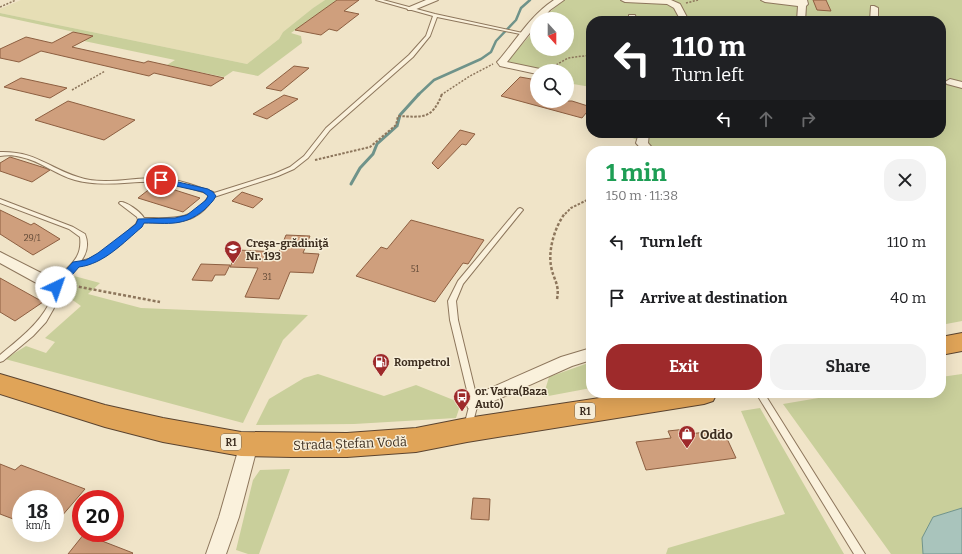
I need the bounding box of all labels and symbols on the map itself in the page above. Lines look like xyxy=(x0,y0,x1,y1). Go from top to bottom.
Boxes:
north arrow xyxy=(530,12,574,56)
pin xyxy=(144,163,178,197)
house number: 29/1 xyxy=(24,233,41,243)
place label: Creşa-grădiniţă Nr. 193 xyxy=(246,237,330,263)
school or university icon: Creşa-grădiniţă Nr. 193 xyxy=(223,239,243,264)
house number: 51 xyxy=(411,264,420,274)
position arrow xyxy=(35,266,77,308)
house number: 31 xyxy=(263,272,272,282)
fuel station icon: Rompetrol xyxy=(371,352,391,377)
place label: Rompetrol xyxy=(394,356,450,369)
place label: or. Vatra(Baza Auto) xyxy=(475,385,548,411)
bus stop icon: or. Vatra(Baza Auto) xyxy=(452,387,472,412)
road number: R1 xyxy=(575,403,595,419)
shop icon: Oddo xyxy=(677,424,697,449)
place label: Oddo xyxy=(700,427,733,442)
road number: R1 xyxy=(221,434,241,450)
street label: Strada Ștefan Vodă xyxy=(293,434,407,454)
speed limit sign: 20 xyxy=(72,490,124,542)

